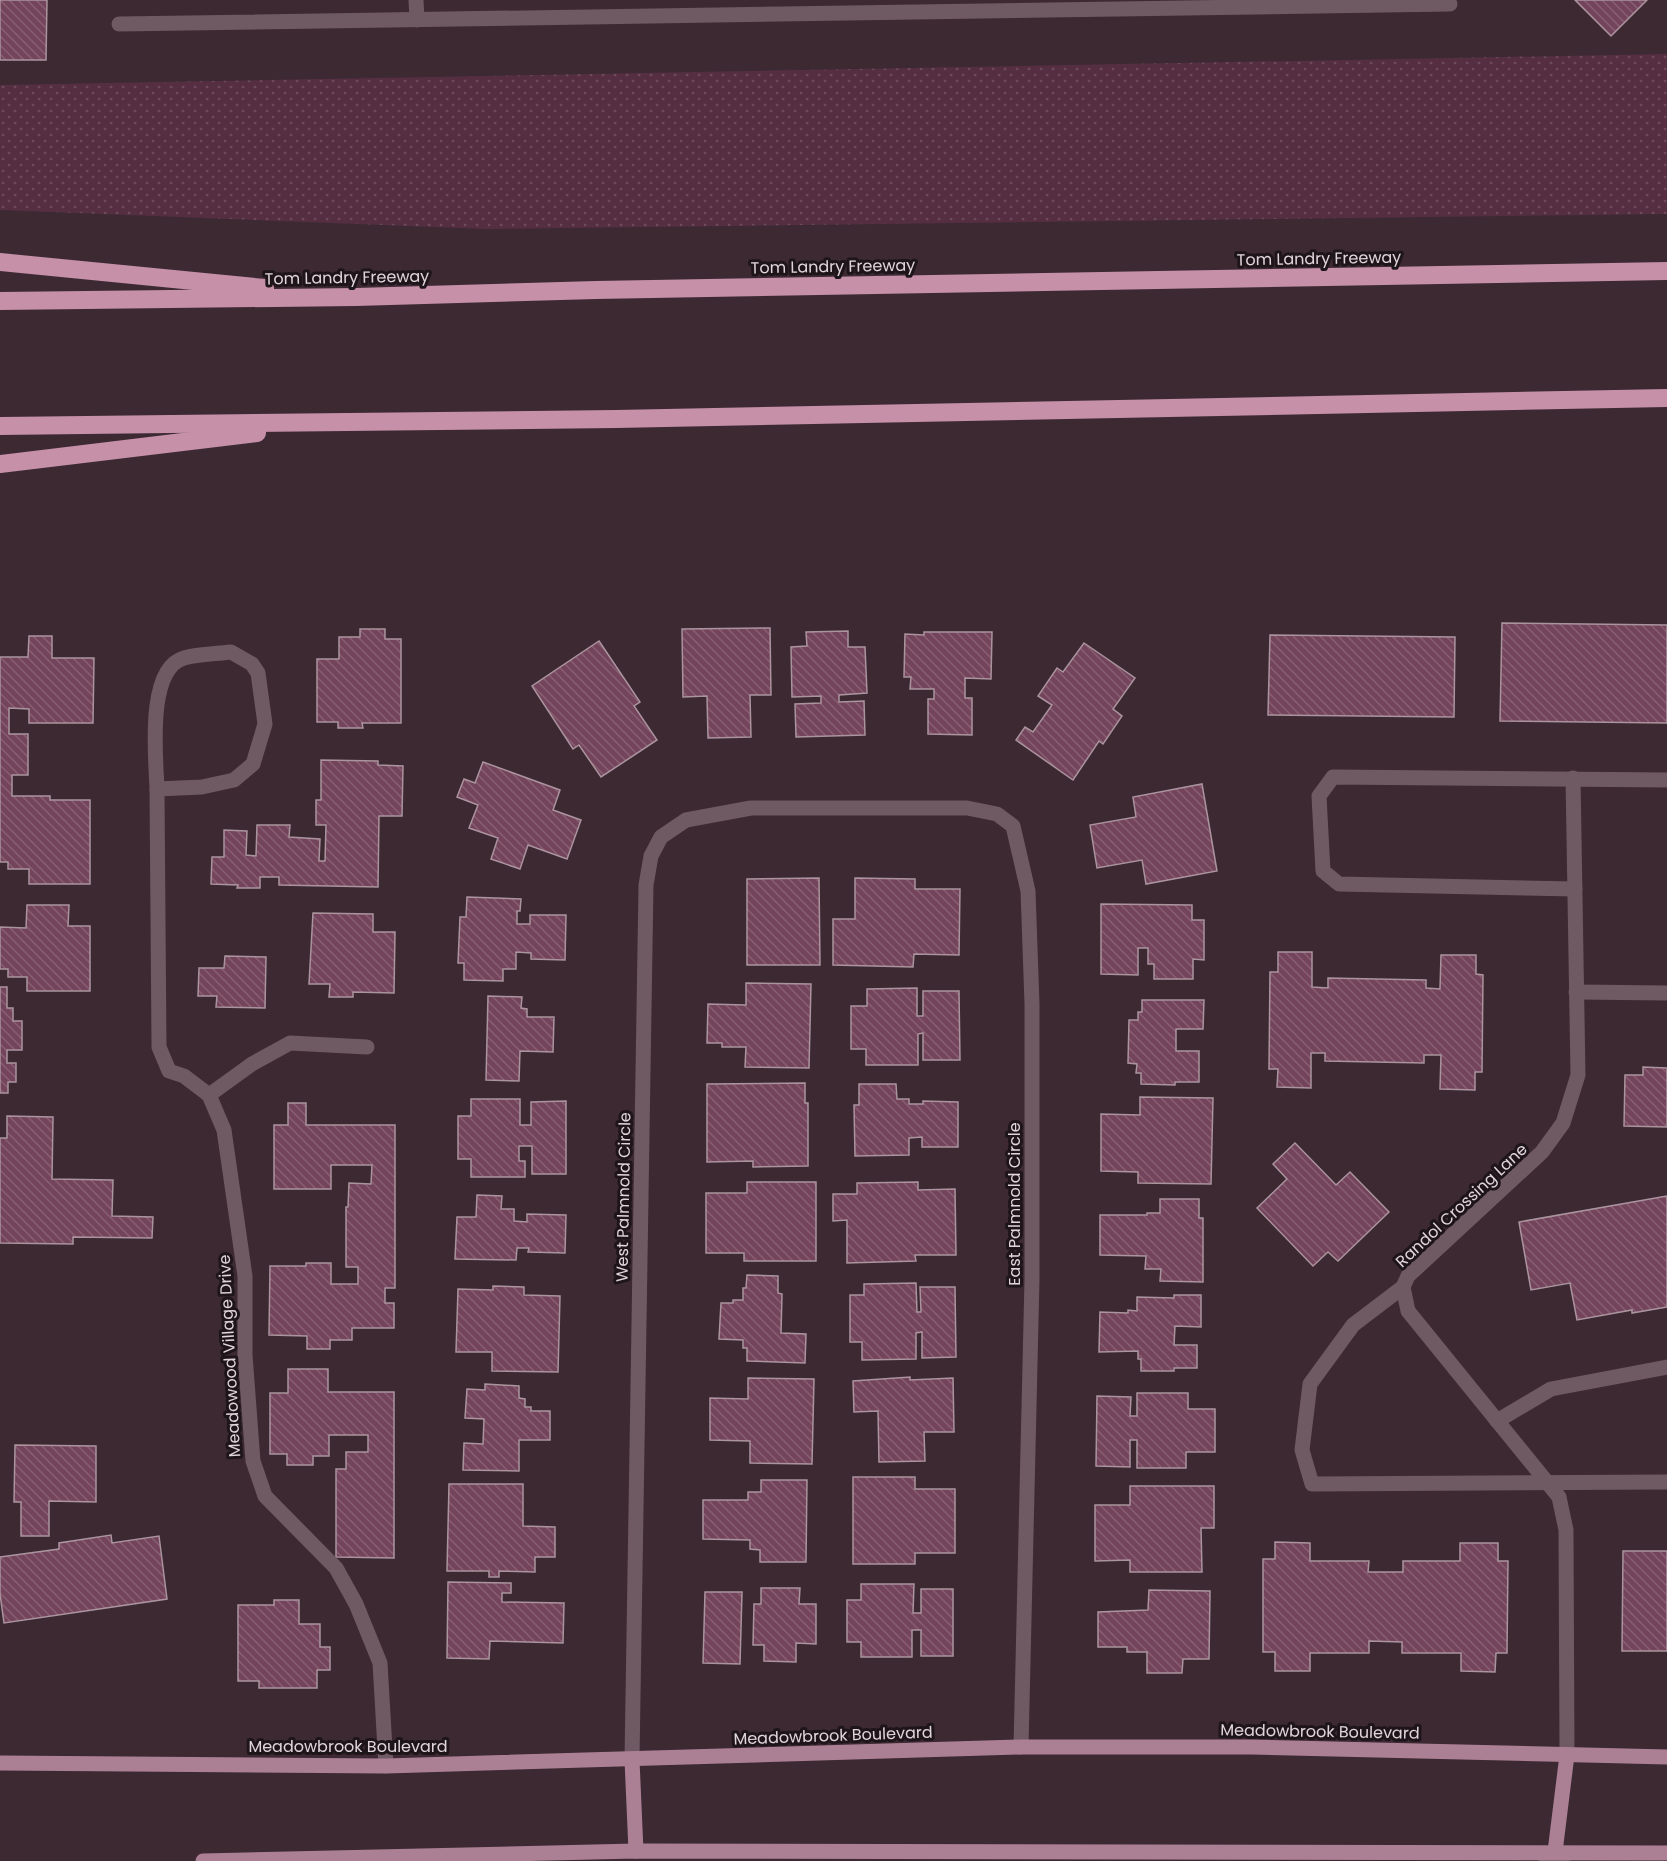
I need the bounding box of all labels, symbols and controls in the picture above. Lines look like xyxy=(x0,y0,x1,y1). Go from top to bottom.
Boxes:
street label: Tom Landry Freeway xyxy=(1237,246,1401,271)
street label: Tom Landry Freeway xyxy=(751,254,915,279)
street label: Tom Landry Freeway xyxy=(265,265,429,290)
street label: West Palmnold Circle xyxy=(611,1112,636,1282)
street label: East Palmnold Circle xyxy=(1003,1122,1026,1286)
street label: Randol Crossing Lane xyxy=(1390,1138,1532,1273)
street label: Meadowood Village Drive xyxy=(213,1254,246,1458)
street label: Meadowbrook Boulevard xyxy=(1220,1718,1420,1745)
street label: Meadowbrook Boulevard xyxy=(733,1721,933,1750)
street label: Meadowbrook Boulevard xyxy=(248,1735,448,1758)

